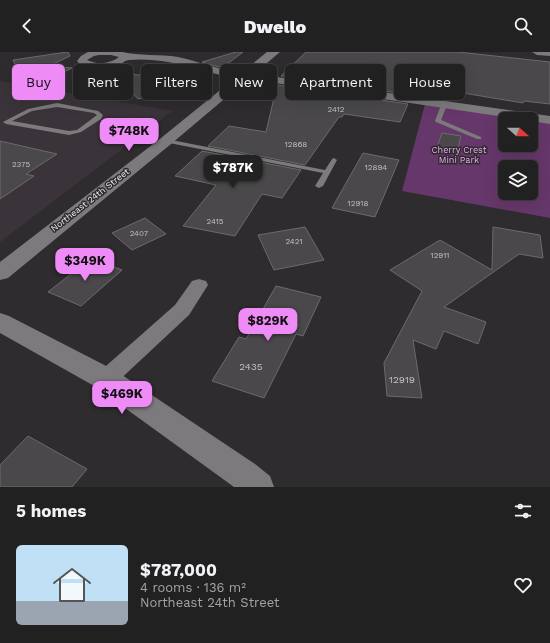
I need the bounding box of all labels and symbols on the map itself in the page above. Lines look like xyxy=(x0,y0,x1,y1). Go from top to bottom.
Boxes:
house number: 2412 xyxy=(328,105,345,114)
north arrow xyxy=(498,112,538,152)
pin: $748K xyxy=(101,118,157,152)
house number: 12868 xyxy=(285,140,307,149)
park label: Cherry Crest Mini Park xyxy=(431,145,487,165)
pin: $787K xyxy=(205,155,261,189)
house number: 2375 xyxy=(12,160,30,169)
house number: 12894 xyxy=(365,163,387,172)
street label: Northeast 24th Street xyxy=(49,166,131,234)
house number: 12918 xyxy=(348,199,368,208)
house number: 2415 xyxy=(207,217,224,226)
house number: 2407 xyxy=(130,229,149,238)
house number: 2421 xyxy=(285,237,303,246)
pin: $349K xyxy=(57,248,113,282)
house number: 12911 xyxy=(431,251,449,260)
pin: $829K xyxy=(240,308,296,342)
house number: 2435 xyxy=(239,361,263,372)
house number: 12919 xyxy=(389,374,415,385)
pin: $469K xyxy=(94,381,150,415)

